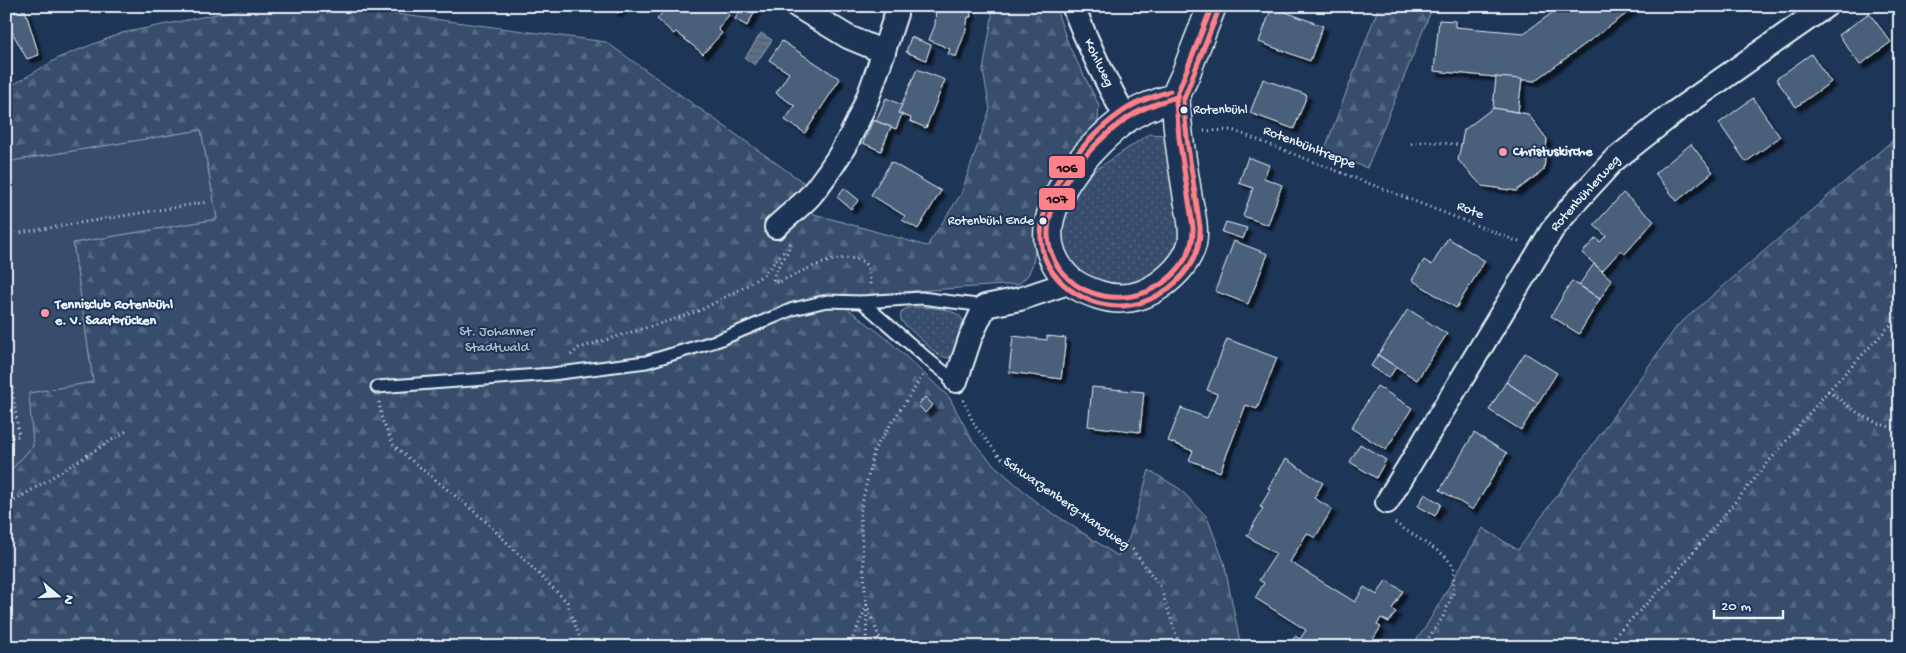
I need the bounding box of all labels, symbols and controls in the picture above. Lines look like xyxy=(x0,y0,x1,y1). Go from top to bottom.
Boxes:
street label: Kohlweg xyxy=(1079,36,1117,90)
place label: Rotenbühl xyxy=(1193,103,1248,118)
marker: Rotenbühl xyxy=(1179,105,1189,115)
street label: Rotenbühltreppe xyxy=(1260,123,1358,174)
place label: Christuskirche xyxy=(1512,144,1593,161)
marker: Christuskirche xyxy=(1497,146,1509,158)
street label: Rotenbühlerweg xyxy=(1547,152,1625,236)
line badge: 106 xyxy=(1048,155,1086,179)
text: 106 xyxy=(1056,161,1078,178)
line badge: 107 xyxy=(1038,187,1076,211)
text: 107 xyxy=(1046,192,1068,209)
street label: Rote xyxy=(1454,198,1487,224)
place label: Rotenbühl Ende xyxy=(948,214,1034,229)
marker: Rotenbühl Ende xyxy=(1038,216,1048,226)
place label: Tennisclub Rotenbühl e. V. Saarbrücken xyxy=(54,297,173,330)
marker: Tennisclub Rotenbühl e. V. Saarbrücken xyxy=(39,307,51,319)
park label: St. Johanner Stadtwald xyxy=(459,324,536,357)
street label: Schwarzenberg-Hangweg xyxy=(999,454,1133,554)
north arrow xyxy=(32,570,82,620)
scale bar xyxy=(1714,588,1782,620)
text: N xyxy=(58,592,77,607)
text: 20 m xyxy=(1721,598,1751,616)

